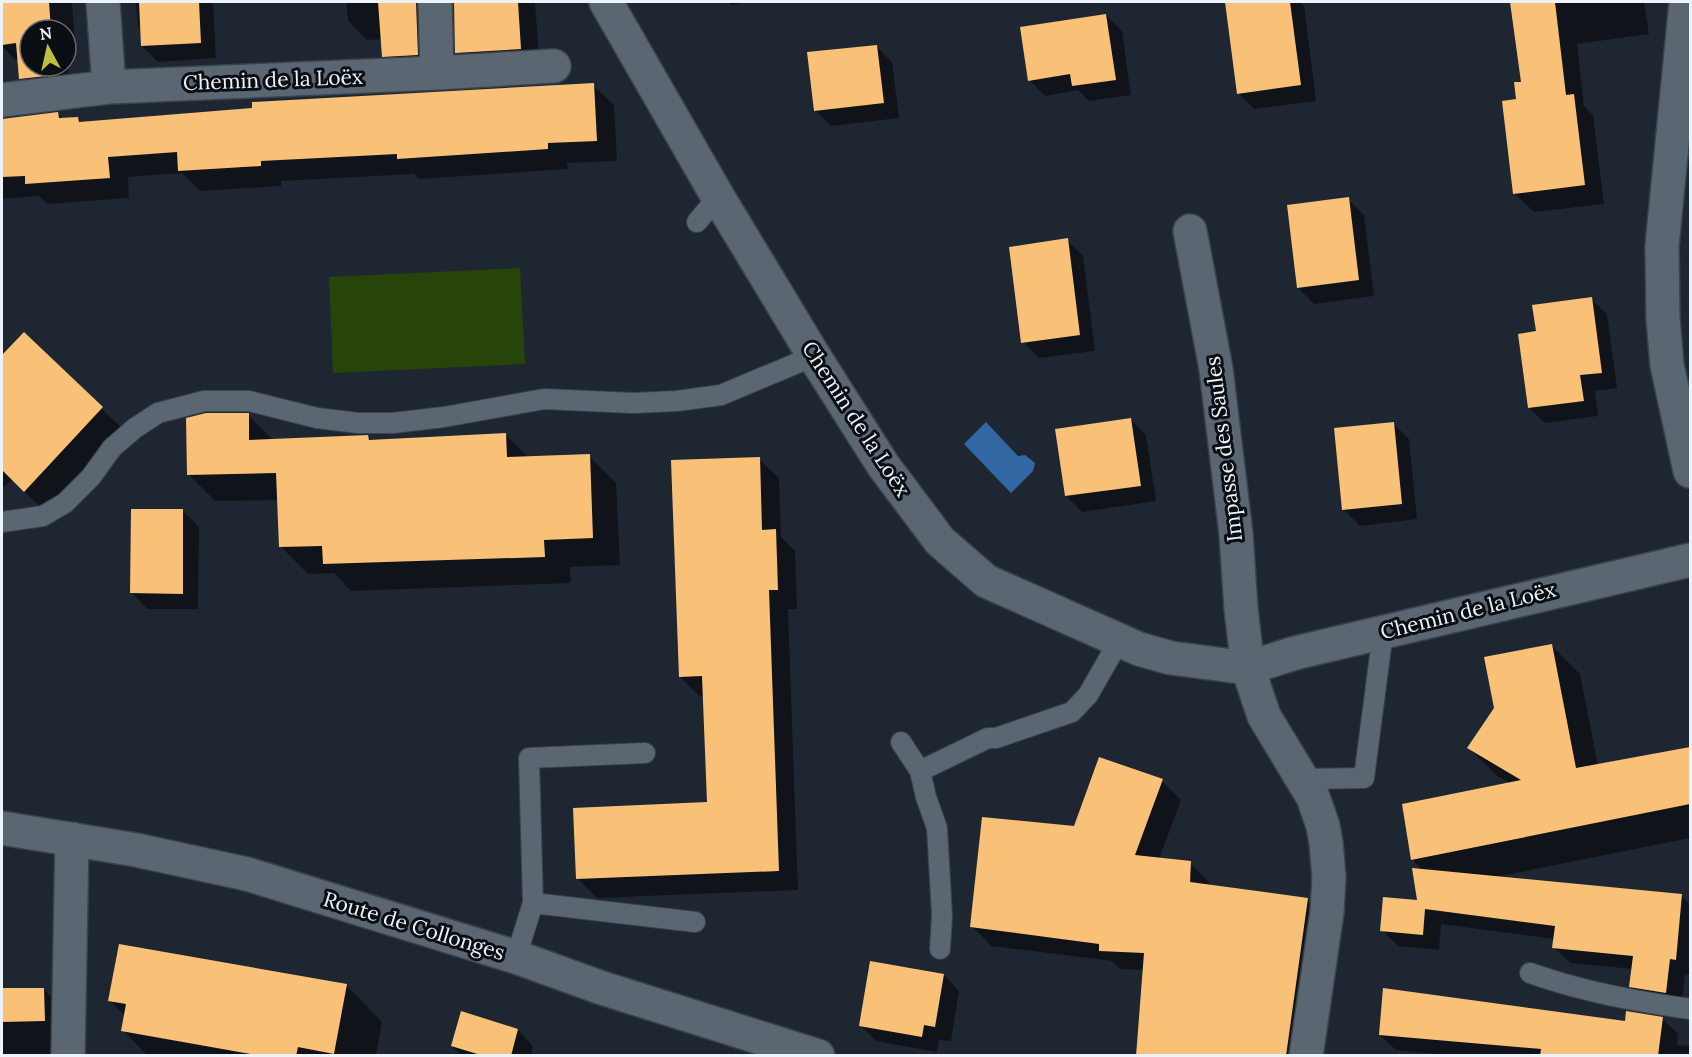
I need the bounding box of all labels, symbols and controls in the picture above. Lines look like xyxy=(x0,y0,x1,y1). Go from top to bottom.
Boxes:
north arrow xyxy=(18,18,78,78)
text: N xyxy=(38,22,53,44)
street label: Chemin de la Loëx xyxy=(183,63,363,96)
street label: Chemin de la Loëx xyxy=(796,336,917,502)
street label: Impasse des Saules xyxy=(1199,355,1248,543)
street label: Chemin de la Loëx xyxy=(1377,576,1558,645)
street label: Route de Collonges xyxy=(320,885,508,966)

